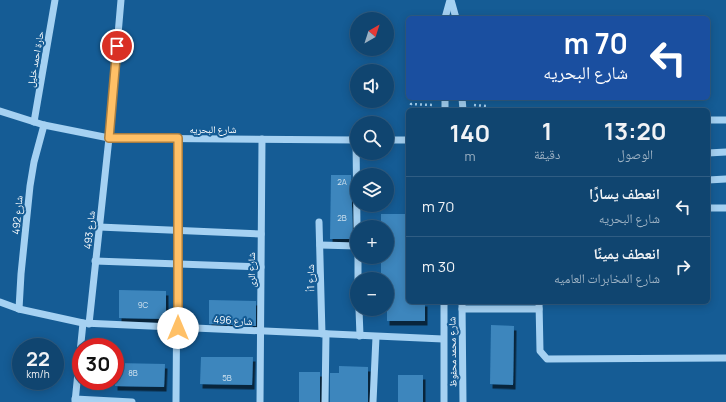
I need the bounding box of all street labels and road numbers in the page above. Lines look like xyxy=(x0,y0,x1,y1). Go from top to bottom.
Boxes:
street label: حارة احمد خليل xyxy=(23,29,47,88)
street label: شارع البحريه xyxy=(189,122,237,136)
street label: شارع 492 xyxy=(8,195,26,235)
street label: شارع 493 xyxy=(80,210,98,250)
street label: شارع الرى xyxy=(244,252,258,288)
street label: شارع 1أ xyxy=(303,264,317,292)
street label: شارع 496 xyxy=(213,312,253,328)
street label: شارع محمد محفوظ xyxy=(444,316,460,387)

